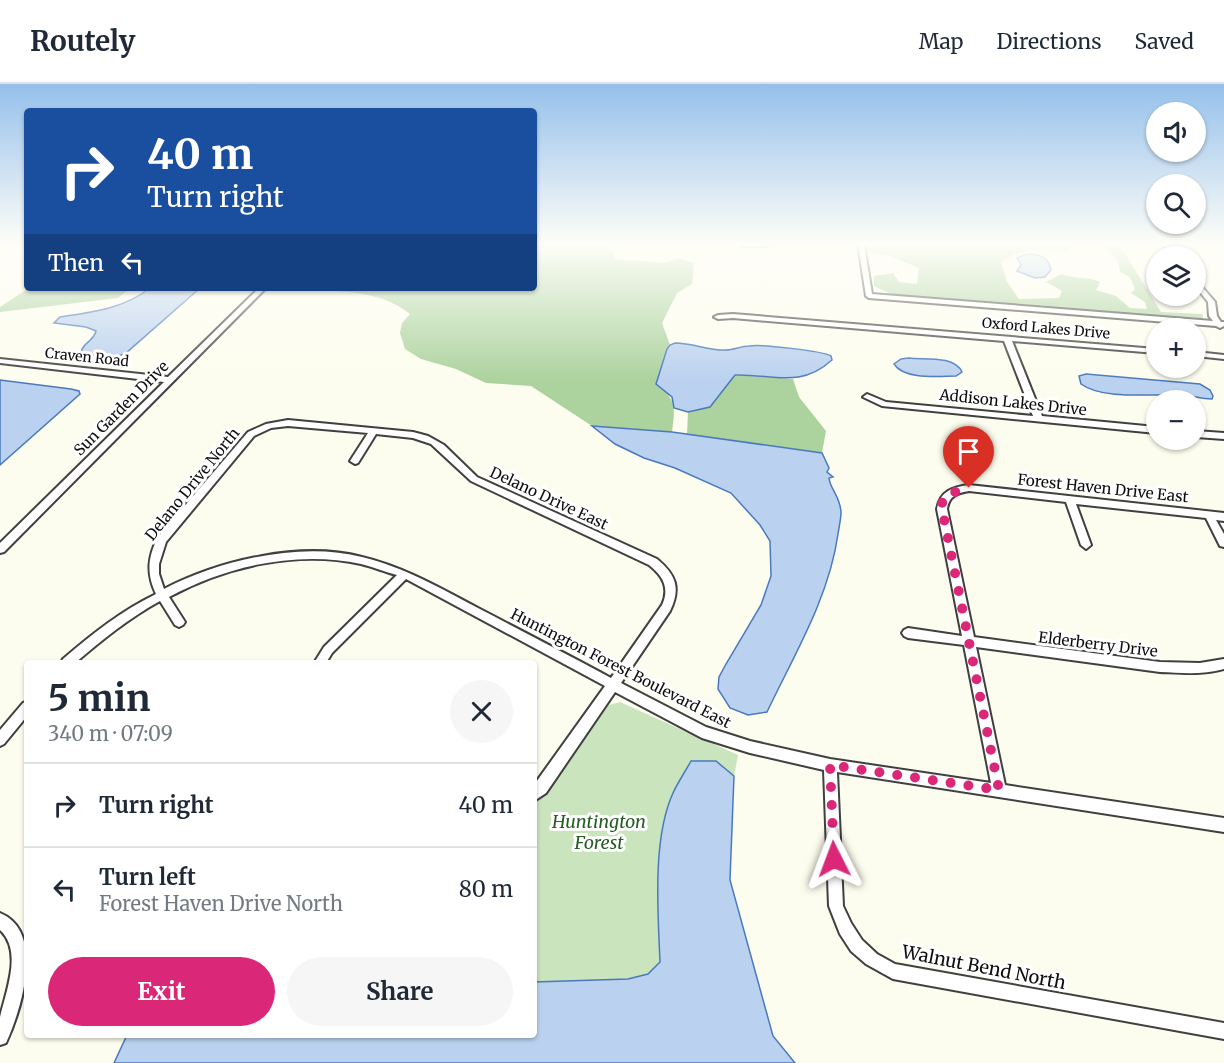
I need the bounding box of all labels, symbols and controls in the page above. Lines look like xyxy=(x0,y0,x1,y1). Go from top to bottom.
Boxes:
text: Routely xyxy=(30,23,135,59)
text: Map xyxy=(919,28,963,55)
text: Directions xyxy=(996,28,1101,55)
text: Saved xyxy=(1134,28,1194,55)
map controls xyxy=(1146,102,1206,450)
button: sound xyxy=(1146,102,1206,162)
text: 40 m xyxy=(147,128,253,180)
icon: right xyxy=(48,132,126,210)
button: search xyxy=(1146,174,1206,234)
text: Turn right xyxy=(147,180,284,214)
icon: left xyxy=(116,246,149,279)
button: layers xyxy=(1146,246,1206,306)
text: Then xyxy=(48,249,104,277)
street label: Oxford Lakes Drive xyxy=(981,313,1111,343)
button: + xyxy=(1146,318,1206,378)
street label: Craven Road xyxy=(44,344,130,370)
street label: Sun Garden Drive xyxy=(70,357,172,459)
street label: Addison Lakes Drive xyxy=(937,385,1088,419)
button: − xyxy=(1146,390,1206,450)
street label: Delano Drive North xyxy=(141,424,243,544)
pin xyxy=(943,426,994,488)
icon: arrive xyxy=(952,435,985,468)
street label: Delano Drive East xyxy=(487,462,611,534)
street label: Forest Haven Drive East xyxy=(1017,470,1190,506)
street label: Huntington Forest Boulevard East xyxy=(508,604,734,732)
street label: Elderberry Drive xyxy=(1037,627,1159,661)
text: 5 min xyxy=(48,676,150,721)
button: close xyxy=(450,680,513,743)
text: 340 m · 07:09 xyxy=(48,721,173,746)
icon: right xyxy=(48,789,81,822)
text: Turn right xyxy=(99,791,213,819)
text: 40 m xyxy=(458,791,513,819)
park label: Huntington Forest xyxy=(551,810,646,854)
position arrow xyxy=(802,827,866,891)
text: Turn left xyxy=(99,863,196,891)
icon: left xyxy=(48,873,81,906)
text: 80 m xyxy=(459,875,513,903)
text: Forest Haven Drive North xyxy=(99,891,343,916)
street label: Walnut Bend North xyxy=(899,940,1068,994)
button: Exit xyxy=(48,957,275,1026)
button: Share xyxy=(287,957,513,1026)

